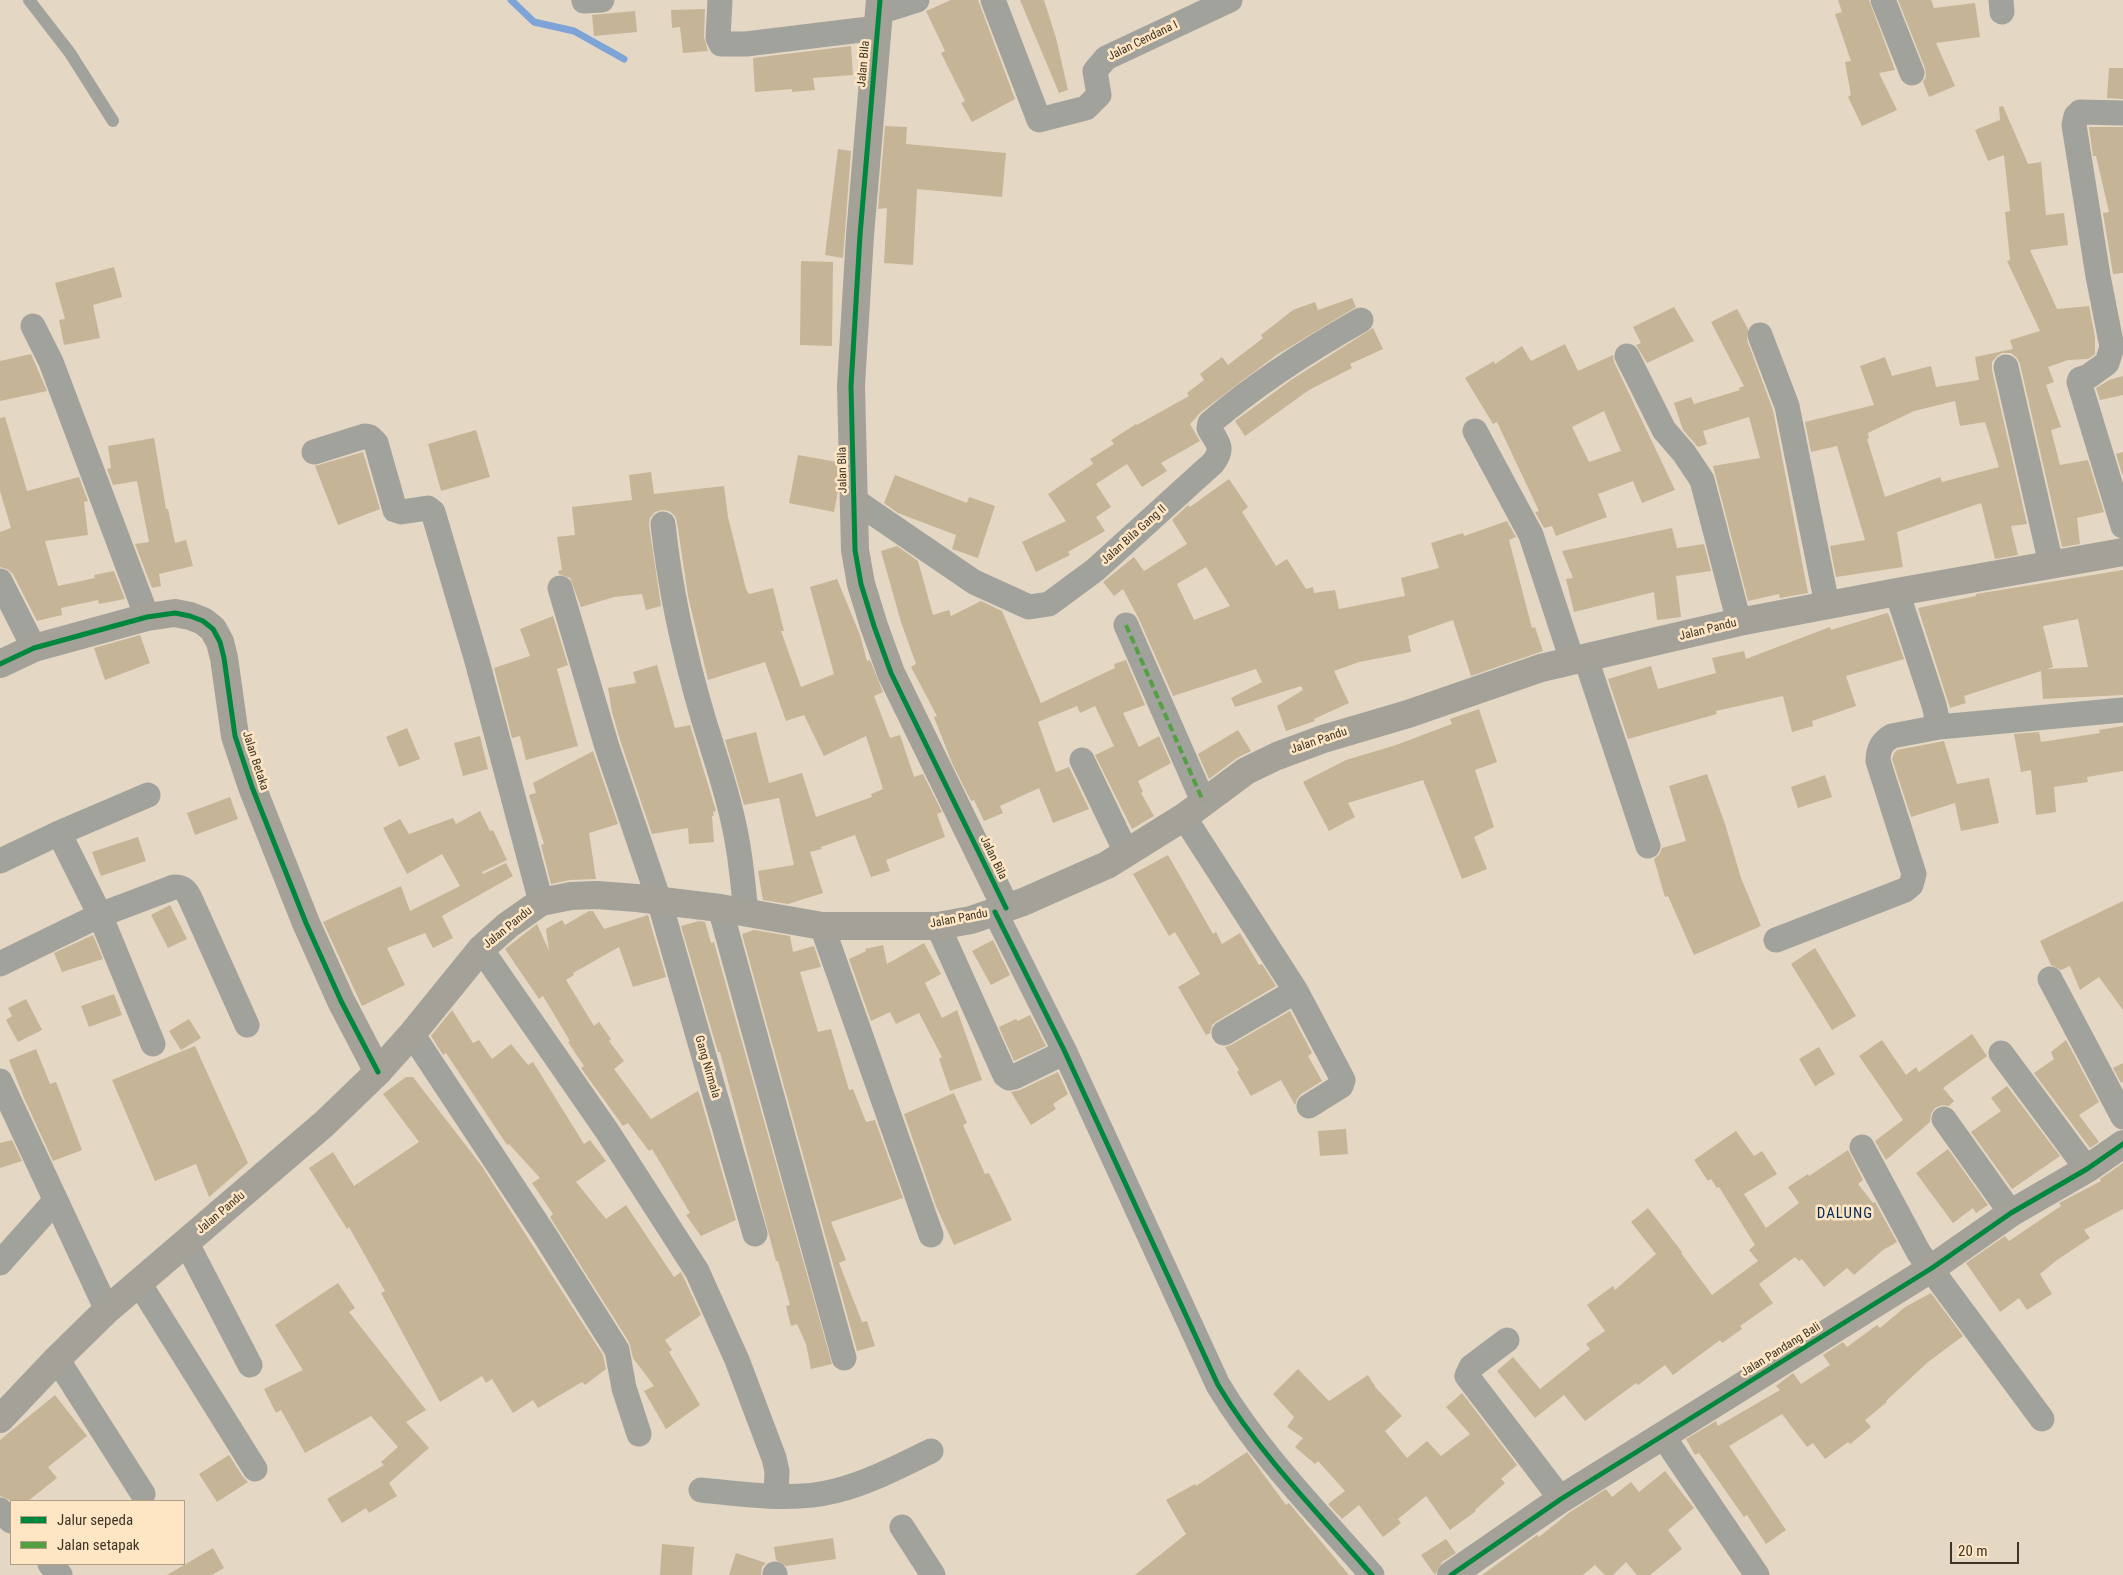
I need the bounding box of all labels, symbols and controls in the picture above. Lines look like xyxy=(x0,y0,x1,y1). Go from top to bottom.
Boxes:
street label: Jalan Cendana I xyxy=(1106,18,1180,64)
street label: Jalan Bila xyxy=(855,40,873,88)
street label: Jalan Bila xyxy=(835,447,851,493)
street label: Jalan Bila Gang II xyxy=(1099,502,1169,568)
street label: Jalan Pandu xyxy=(1678,616,1738,644)
street label: Jalan Pandu xyxy=(1289,725,1349,757)
street label: Jalan Betaka xyxy=(239,730,271,792)
street label: Jalan Bila xyxy=(976,834,1010,882)
street label: Jalan Pandu xyxy=(481,904,535,952)
street label: Jalan Pandu xyxy=(929,906,989,932)
street label: Gang Nirmala xyxy=(691,1034,723,1100)
street label: Jalan Pandu xyxy=(194,1189,248,1237)
district label: DALUNG xyxy=(1816,1205,1874,1223)
street label: Jalan Pandang Bali xyxy=(1739,1320,1823,1380)
legend xyxy=(10,1500,185,1565)
text: Jalur sepeda xyxy=(57,1511,133,1529)
scale bar xyxy=(1953,1532,2022,1564)
text: Jalan setapak xyxy=(57,1536,140,1554)
text: 20 m xyxy=(1958,1542,1988,1560)

